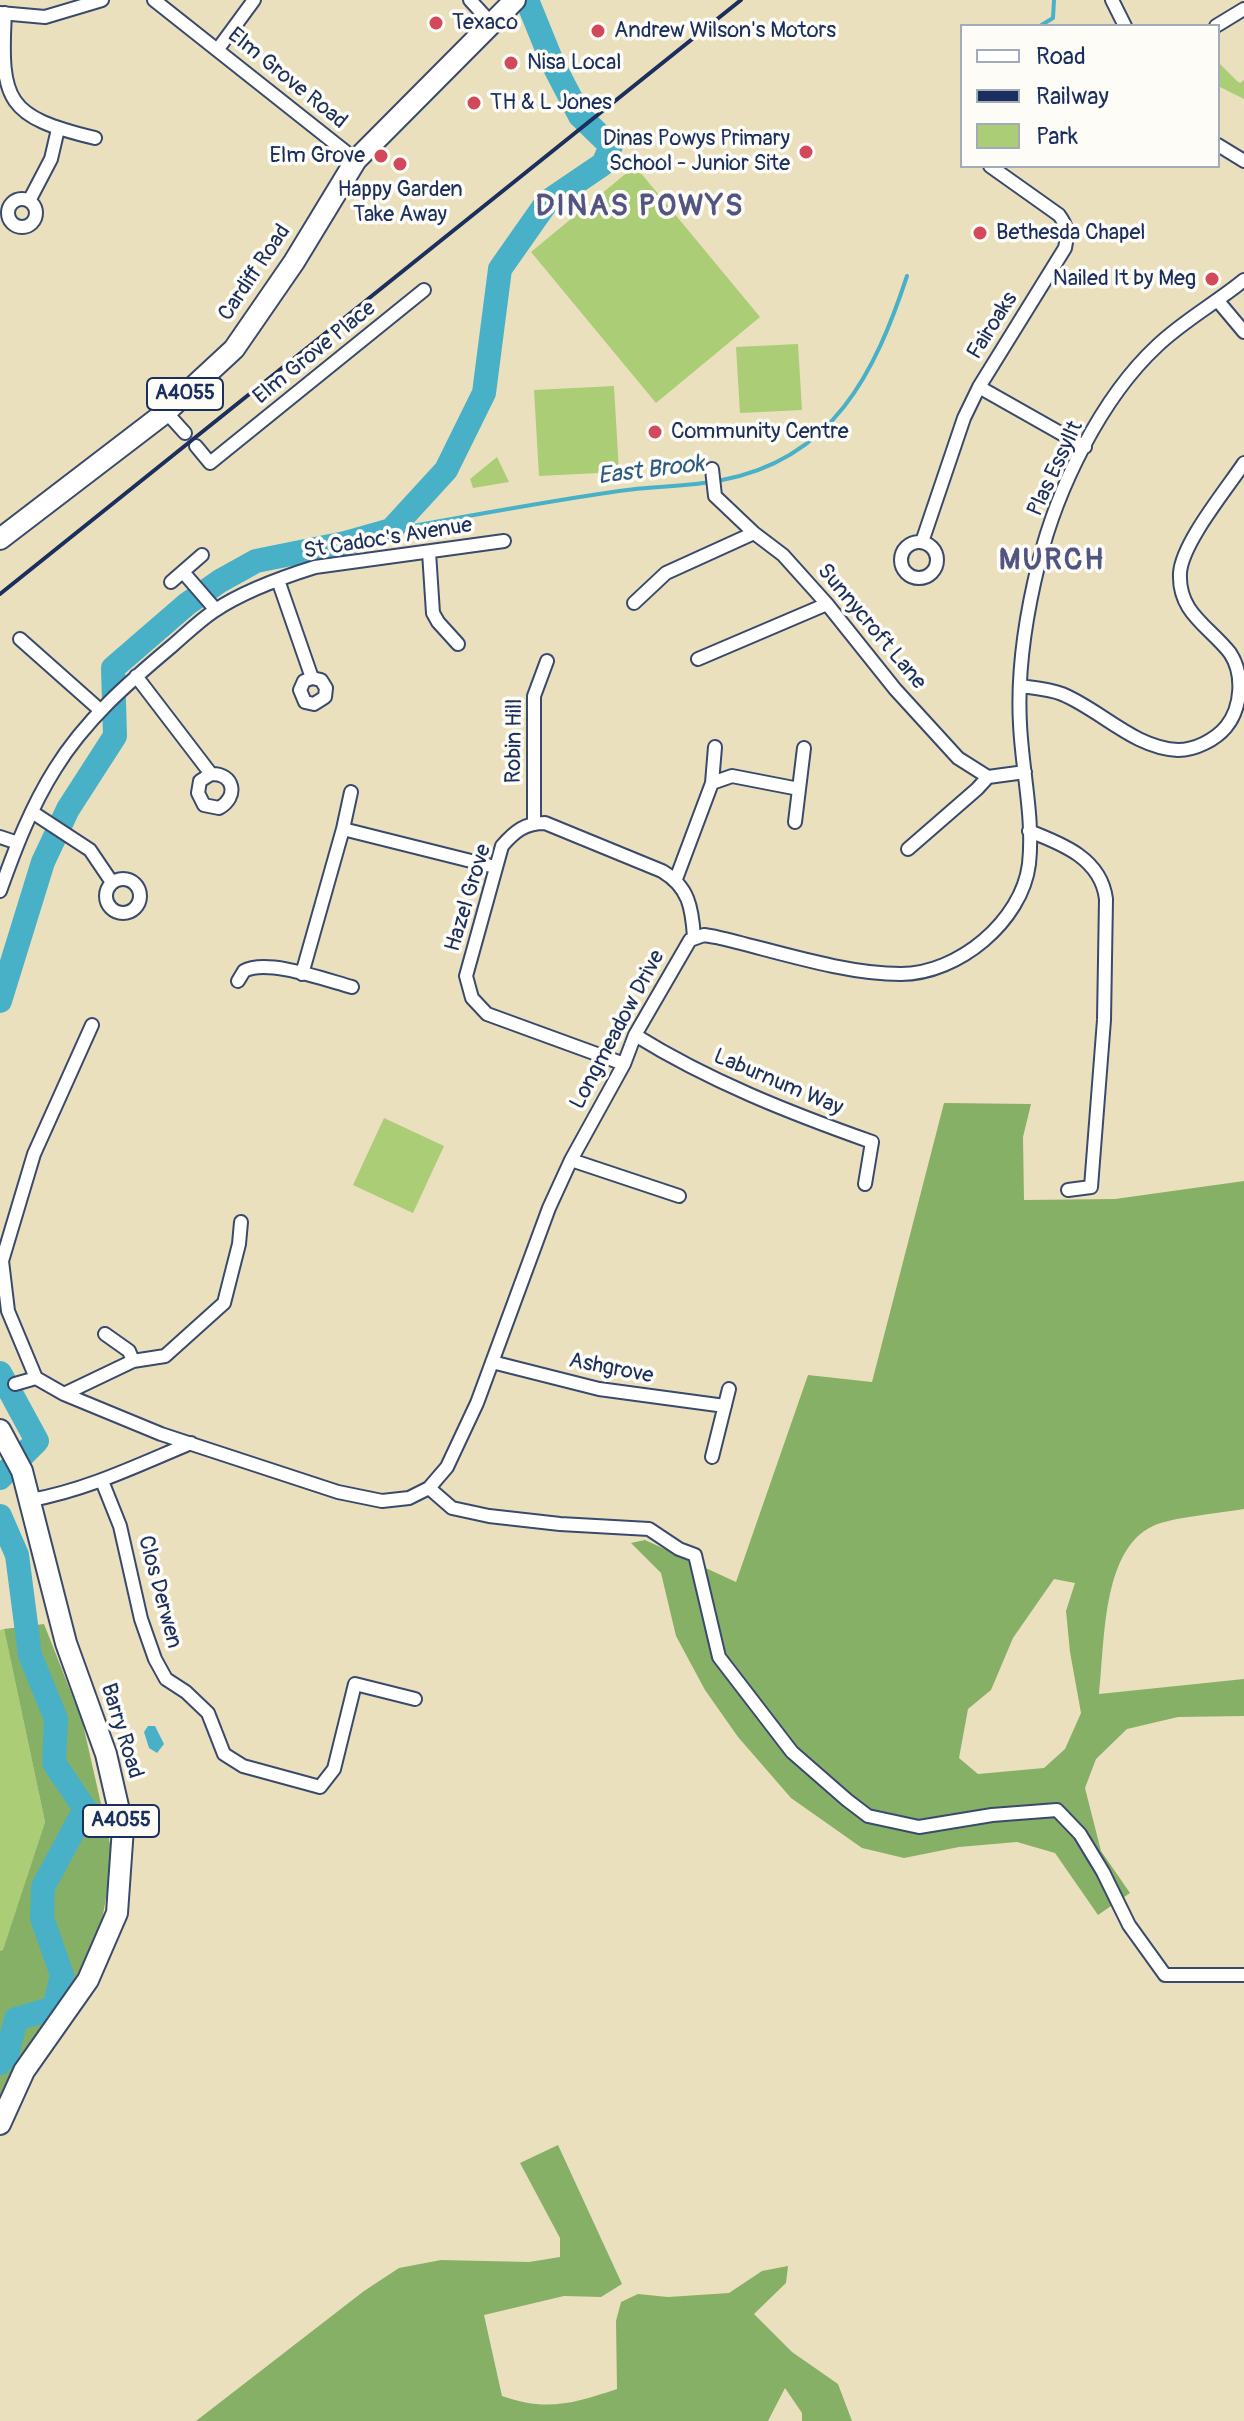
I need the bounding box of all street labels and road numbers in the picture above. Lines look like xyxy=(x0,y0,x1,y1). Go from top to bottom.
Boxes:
street label: Elm Grove Road xyxy=(222,23,352,135)
street label: Cardiff Road xyxy=(213,220,297,326)
street label: Fairoaks xyxy=(962,287,1024,365)
street label: Elm Grove Place xyxy=(248,296,382,410)
road number: A4055 xyxy=(147,378,223,410)
street label: Plas Essyllt xyxy=(1022,417,1090,521)
street label: St Cadoc's Avenue xyxy=(302,513,474,565)
street label: Sunnycroft Lane xyxy=(811,559,931,695)
street label: Robin Hill xyxy=(501,698,529,784)
street label: Hazel Grove xyxy=(440,841,498,955)
street label: Longmeadow Drive xyxy=(565,946,671,1114)
street label: Laburnum Way xyxy=(709,1044,847,1122)
street label: Ashgrove xyxy=(567,1348,655,1390)
street label: Clos Derwen xyxy=(131,1533,187,1651)
street label: Barry Road xyxy=(94,1680,148,1782)
road number: A4055 xyxy=(83,1805,159,1837)

